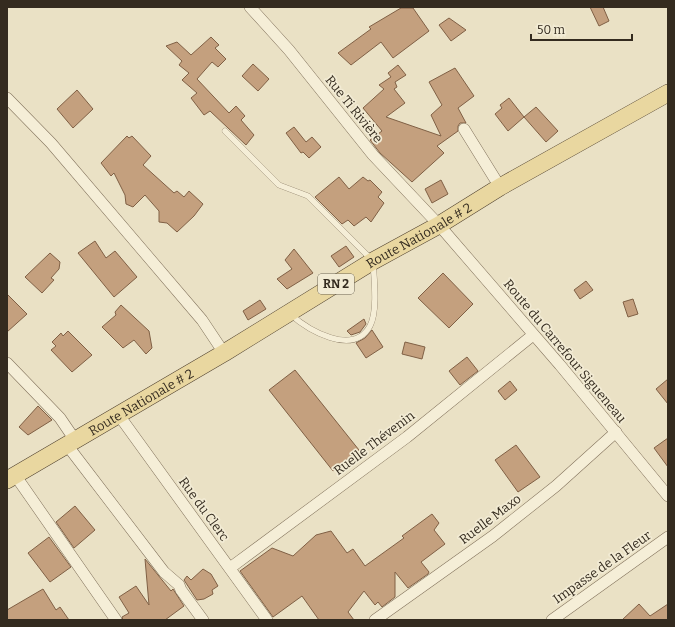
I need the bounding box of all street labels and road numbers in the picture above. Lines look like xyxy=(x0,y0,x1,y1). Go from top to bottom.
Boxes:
street label: Rue Ti Rivière xyxy=(322,72,386,146)
street label: Route Nationale # 2 xyxy=(363,199,474,271)
road number: RN 2 xyxy=(318,274,354,294)
street label: Route du Carrefour Sigueneau xyxy=(501,276,629,426)
street label: Route Nationale # 2 xyxy=(86,365,196,438)
street label: Ruelle Thévenin xyxy=(331,407,418,478)
street label: Rue du Clerc xyxy=(176,474,232,544)
street label: Ruelle Maxo xyxy=(456,491,524,547)
street label: Impasse de la Fleur xyxy=(550,527,654,607)

